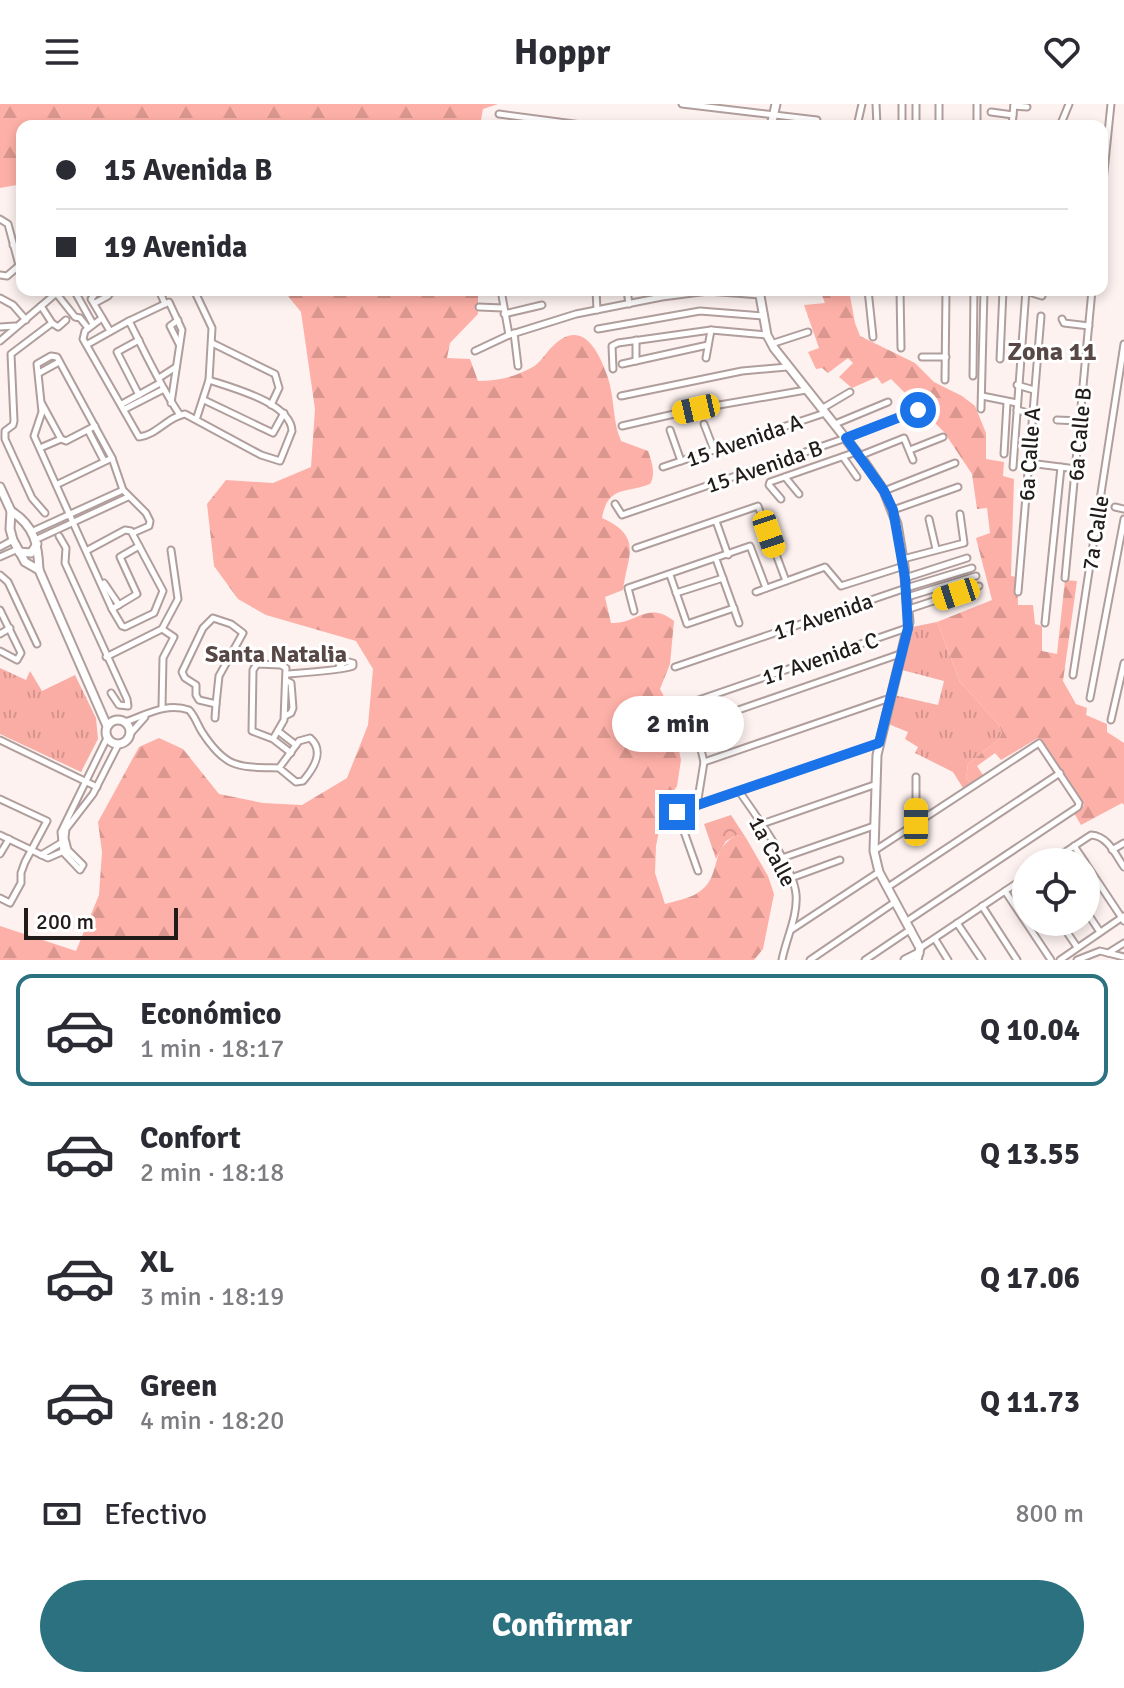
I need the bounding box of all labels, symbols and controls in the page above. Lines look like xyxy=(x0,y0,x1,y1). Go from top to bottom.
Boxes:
icon: menu xyxy=(40,30,84,74)
text: Hoppr xyxy=(514,30,610,75)
icon: heart xyxy=(1040,30,1084,74)
text: 15 Avenida B xyxy=(104,152,273,189)
text: 19 Avenida xyxy=(104,229,248,266)
district label: Zona 11 xyxy=(1007,336,1097,368)
street label: 6a Calle B xyxy=(1062,386,1097,482)
car xyxy=(670,392,722,426)
route start xyxy=(900,392,936,428)
street label: 6a Calle A xyxy=(1013,406,1046,502)
street label: 15 Avenida A xyxy=(682,408,807,473)
street label: 15 Avenida B xyxy=(702,434,826,499)
street label: 7a Calle xyxy=(1076,494,1115,573)
car xyxy=(750,507,788,561)
car xyxy=(929,575,983,613)
street label: 17 Avenida xyxy=(770,587,876,646)
street label: 17 Avenida C xyxy=(758,626,882,691)
district label: Santa Natalia xyxy=(205,639,347,669)
callout: 2 min xyxy=(611,696,743,752)
text: 2 min xyxy=(647,708,709,740)
route end xyxy=(659,794,695,830)
car xyxy=(904,798,928,846)
street label: 1a Calle xyxy=(743,812,802,891)
map controls xyxy=(1012,848,1100,936)
button: locate xyxy=(1012,848,1100,936)
scale bar xyxy=(24,904,178,940)
text: 200 m xyxy=(36,908,94,935)
icon: car xyxy=(44,994,116,1066)
text: Económico xyxy=(140,996,282,1033)
text: Q 10.04 xyxy=(980,1012,1080,1049)
text: 1 min · 18:17 xyxy=(140,1033,284,1065)
icon: car xyxy=(44,1118,116,1190)
text: Confort xyxy=(140,1120,241,1157)
text: Q 13.55 xyxy=(980,1136,1080,1173)
text: 2 min · 18:18 xyxy=(140,1157,284,1189)
icon: car xyxy=(44,1242,116,1314)
text: XL xyxy=(140,1244,174,1281)
text: Q 17.06 xyxy=(980,1260,1080,1297)
text: 3 min · 18:19 xyxy=(140,1281,284,1313)
icon: car xyxy=(44,1366,116,1438)
text: Green xyxy=(140,1368,217,1405)
text: Q 11.73 xyxy=(980,1384,1080,1421)
text: 4 min · 18:20 xyxy=(140,1405,284,1437)
icon: cash xyxy=(40,1492,84,1536)
text: Efectivo xyxy=(104,1496,207,1533)
text: 800 m xyxy=(1015,1498,1084,1530)
button: Confirmar xyxy=(40,1580,1084,1672)

